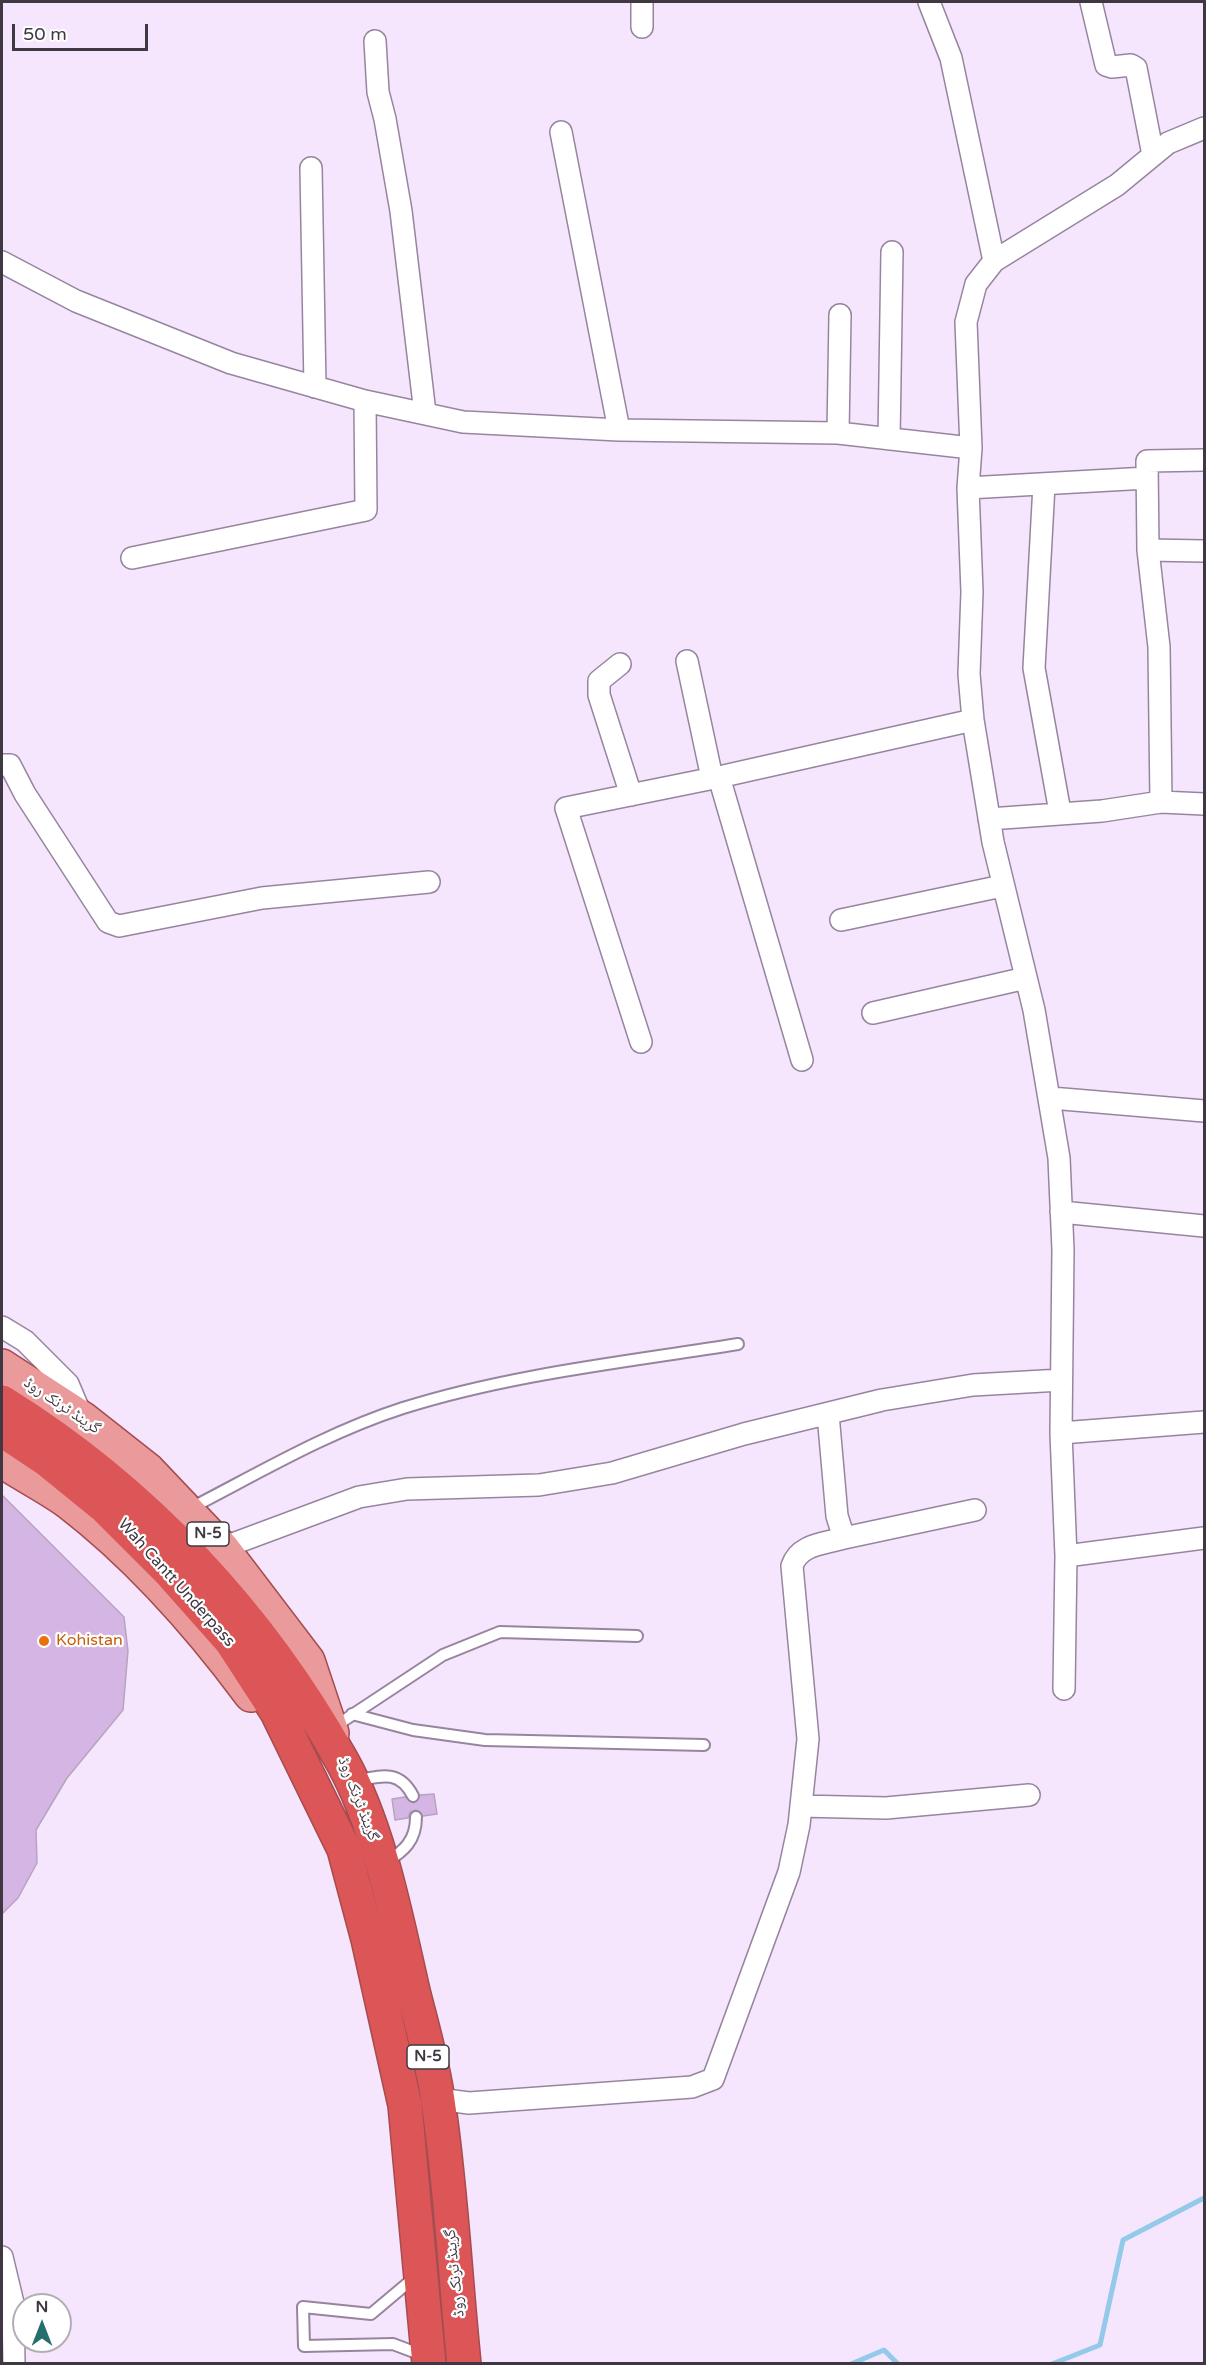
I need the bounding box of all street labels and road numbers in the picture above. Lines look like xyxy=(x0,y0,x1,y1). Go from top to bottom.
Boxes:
street label: گرینڈ ٹرنک روڈ xyxy=(20,1373,104,1439)
street label: Wah Cantt Underpass xyxy=(113,1515,239,1651)
road number: N-5 xyxy=(187,1522,229,1546)
street label: گرینڈ ٹرنک روڈ xyxy=(333,1754,383,1844)
road number: N-5 xyxy=(407,2045,449,2069)
street label: گرینڈ ٹرنک روڈ xyxy=(441,2228,469,2318)

